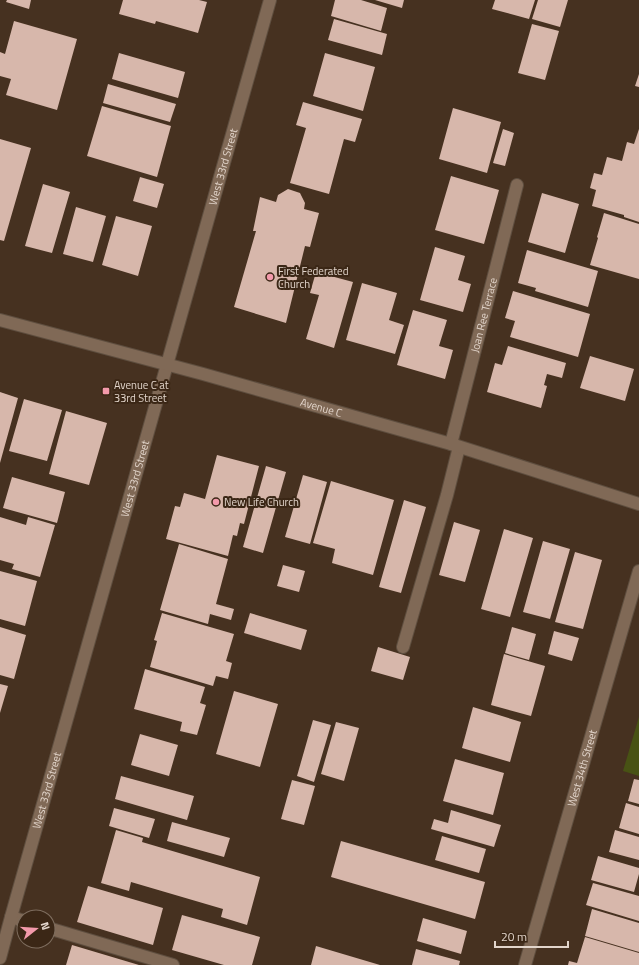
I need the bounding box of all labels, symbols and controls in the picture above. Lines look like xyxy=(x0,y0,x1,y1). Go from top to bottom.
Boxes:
street label: West 33rd Street xyxy=(204,126,241,207)
place label: First Federated Church xyxy=(278,263,349,292)
marker: First Federated Church xyxy=(265,272,275,282)
street label: Joan Ree Terrace xyxy=(467,275,501,354)
place label: Avenue C at 33rd Street xyxy=(114,377,169,406)
marker: Avenue C at 33rd Street xyxy=(101,386,111,396)
street label: Avenue C xyxy=(299,394,344,421)
street label: West 33rd Street xyxy=(116,438,153,519)
place label: New Life Church xyxy=(224,494,299,510)
marker: New Life Church xyxy=(211,497,221,507)
street label: West 34th Street xyxy=(563,728,601,808)
street label: West 33rd Street xyxy=(28,750,65,831)
north arrow xyxy=(16,909,56,949)
text: N xyxy=(37,920,54,932)
scale bar xyxy=(495,923,568,949)
text: 20 m xyxy=(501,927,527,946)

